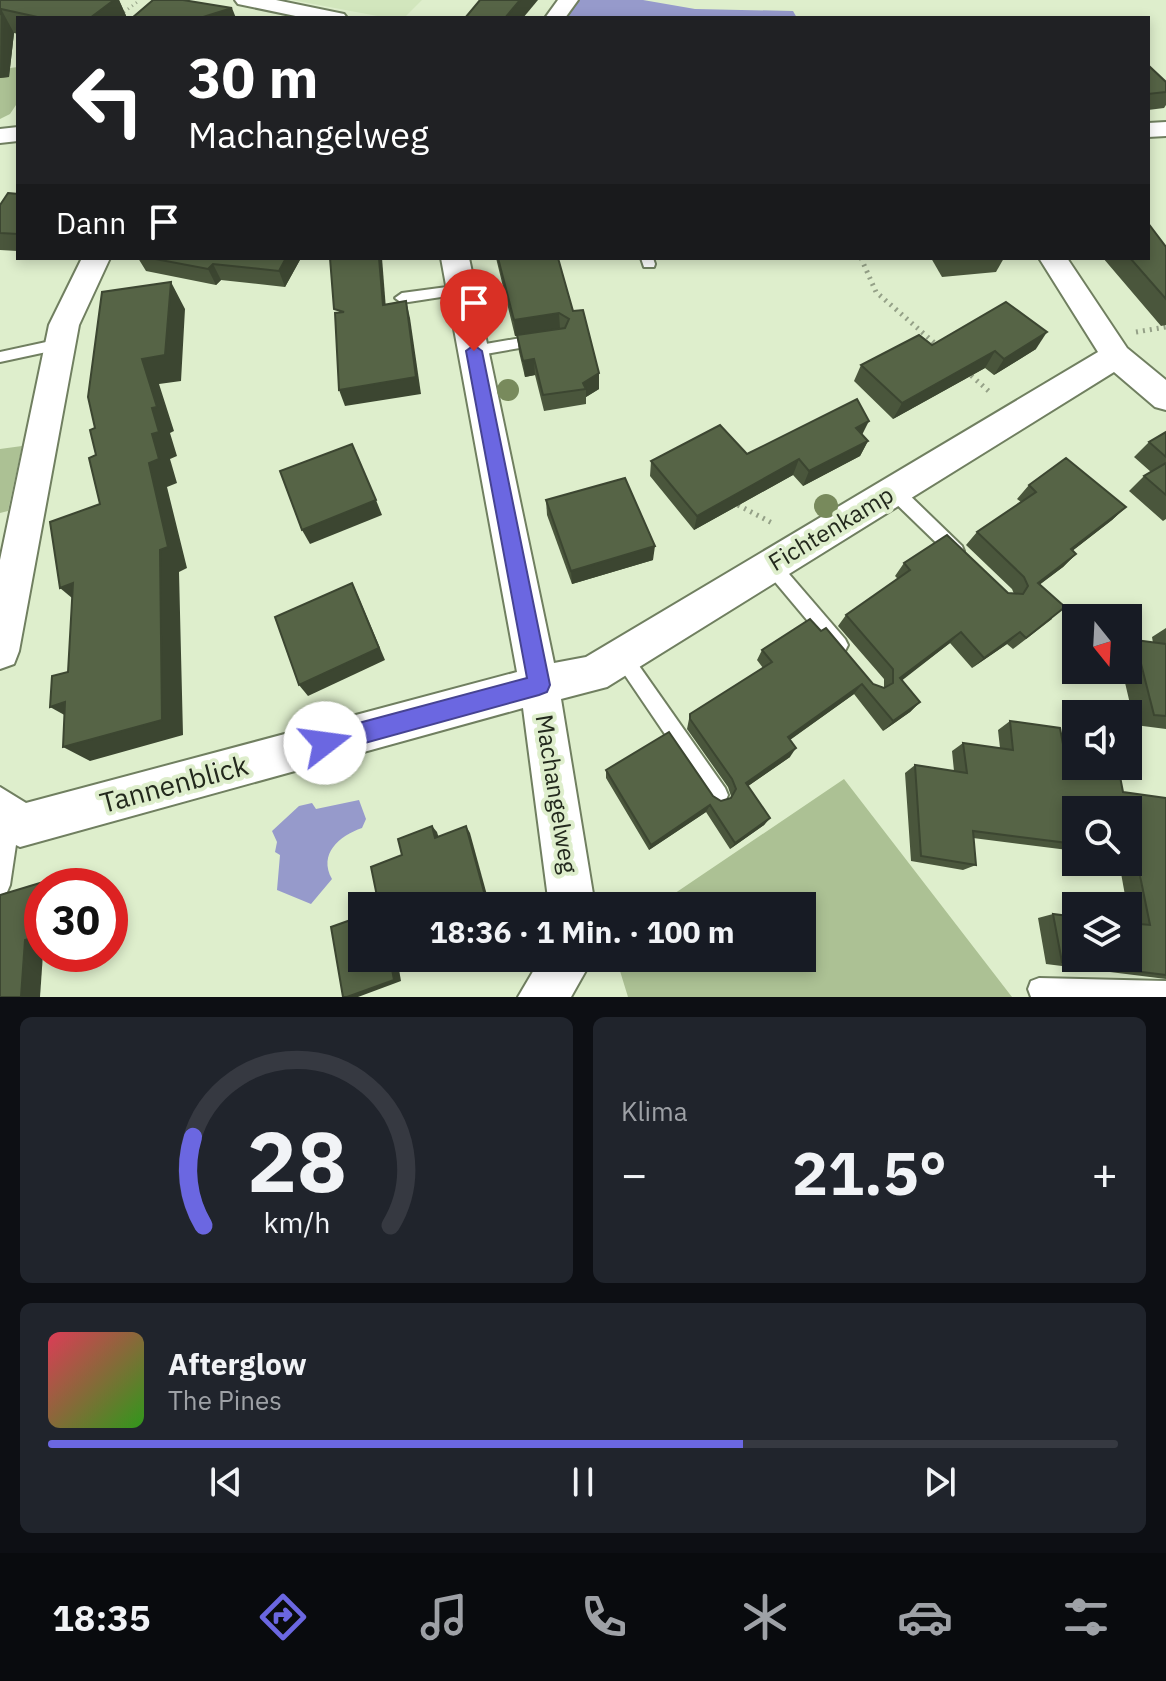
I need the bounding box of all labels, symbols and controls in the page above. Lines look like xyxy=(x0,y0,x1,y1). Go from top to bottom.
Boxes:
text: 30 m xyxy=(188,41,318,113)
icon: left xyxy=(56,48,160,152)
text: Machangelweg xyxy=(188,111,429,158)
icon: arrive xyxy=(142,200,186,244)
text: Dann xyxy=(56,203,126,242)
pin xyxy=(440,269,508,351)
icon: arrive xyxy=(452,281,496,325)
street label: Fichtenkamp xyxy=(762,478,899,578)
north arrow xyxy=(1062,604,1142,684)
map controls xyxy=(1062,604,1142,972)
button: sound xyxy=(1062,700,1142,780)
position arrow xyxy=(283,701,367,785)
street label: Machangelweg xyxy=(529,712,585,876)
street label: Tannenblick xyxy=(96,746,252,821)
button: search xyxy=(1062,796,1142,876)
speed limit sign: 30 xyxy=(24,868,128,972)
button: layers xyxy=(1062,892,1142,972)
text: 18:36 · 1 Min. · 100 m xyxy=(429,912,735,951)
text: Klima xyxy=(621,1094,688,1128)
text: 28 xyxy=(247,1107,346,1215)
text: 21.5° xyxy=(792,1133,947,1212)
text: − xyxy=(621,1145,647,1202)
text: + xyxy=(1092,1145,1118,1202)
text: km/h xyxy=(263,1204,330,1241)
text: Afterglow xyxy=(168,1344,307,1383)
text: The Pines xyxy=(168,1383,282,1417)
icon: previous xyxy=(204,1460,248,1504)
icon: pause xyxy=(561,1460,605,1504)
icon: next xyxy=(918,1460,962,1504)
icon: directions xyxy=(255,1589,311,1645)
icon: music xyxy=(416,1589,472,1645)
icon: phone xyxy=(576,1589,632,1645)
icon: climate xyxy=(737,1589,793,1645)
icon: car xyxy=(897,1589,953,1645)
icon: filters xyxy=(1058,1589,1114,1645)
text: 18:35 xyxy=(52,1594,151,1641)

